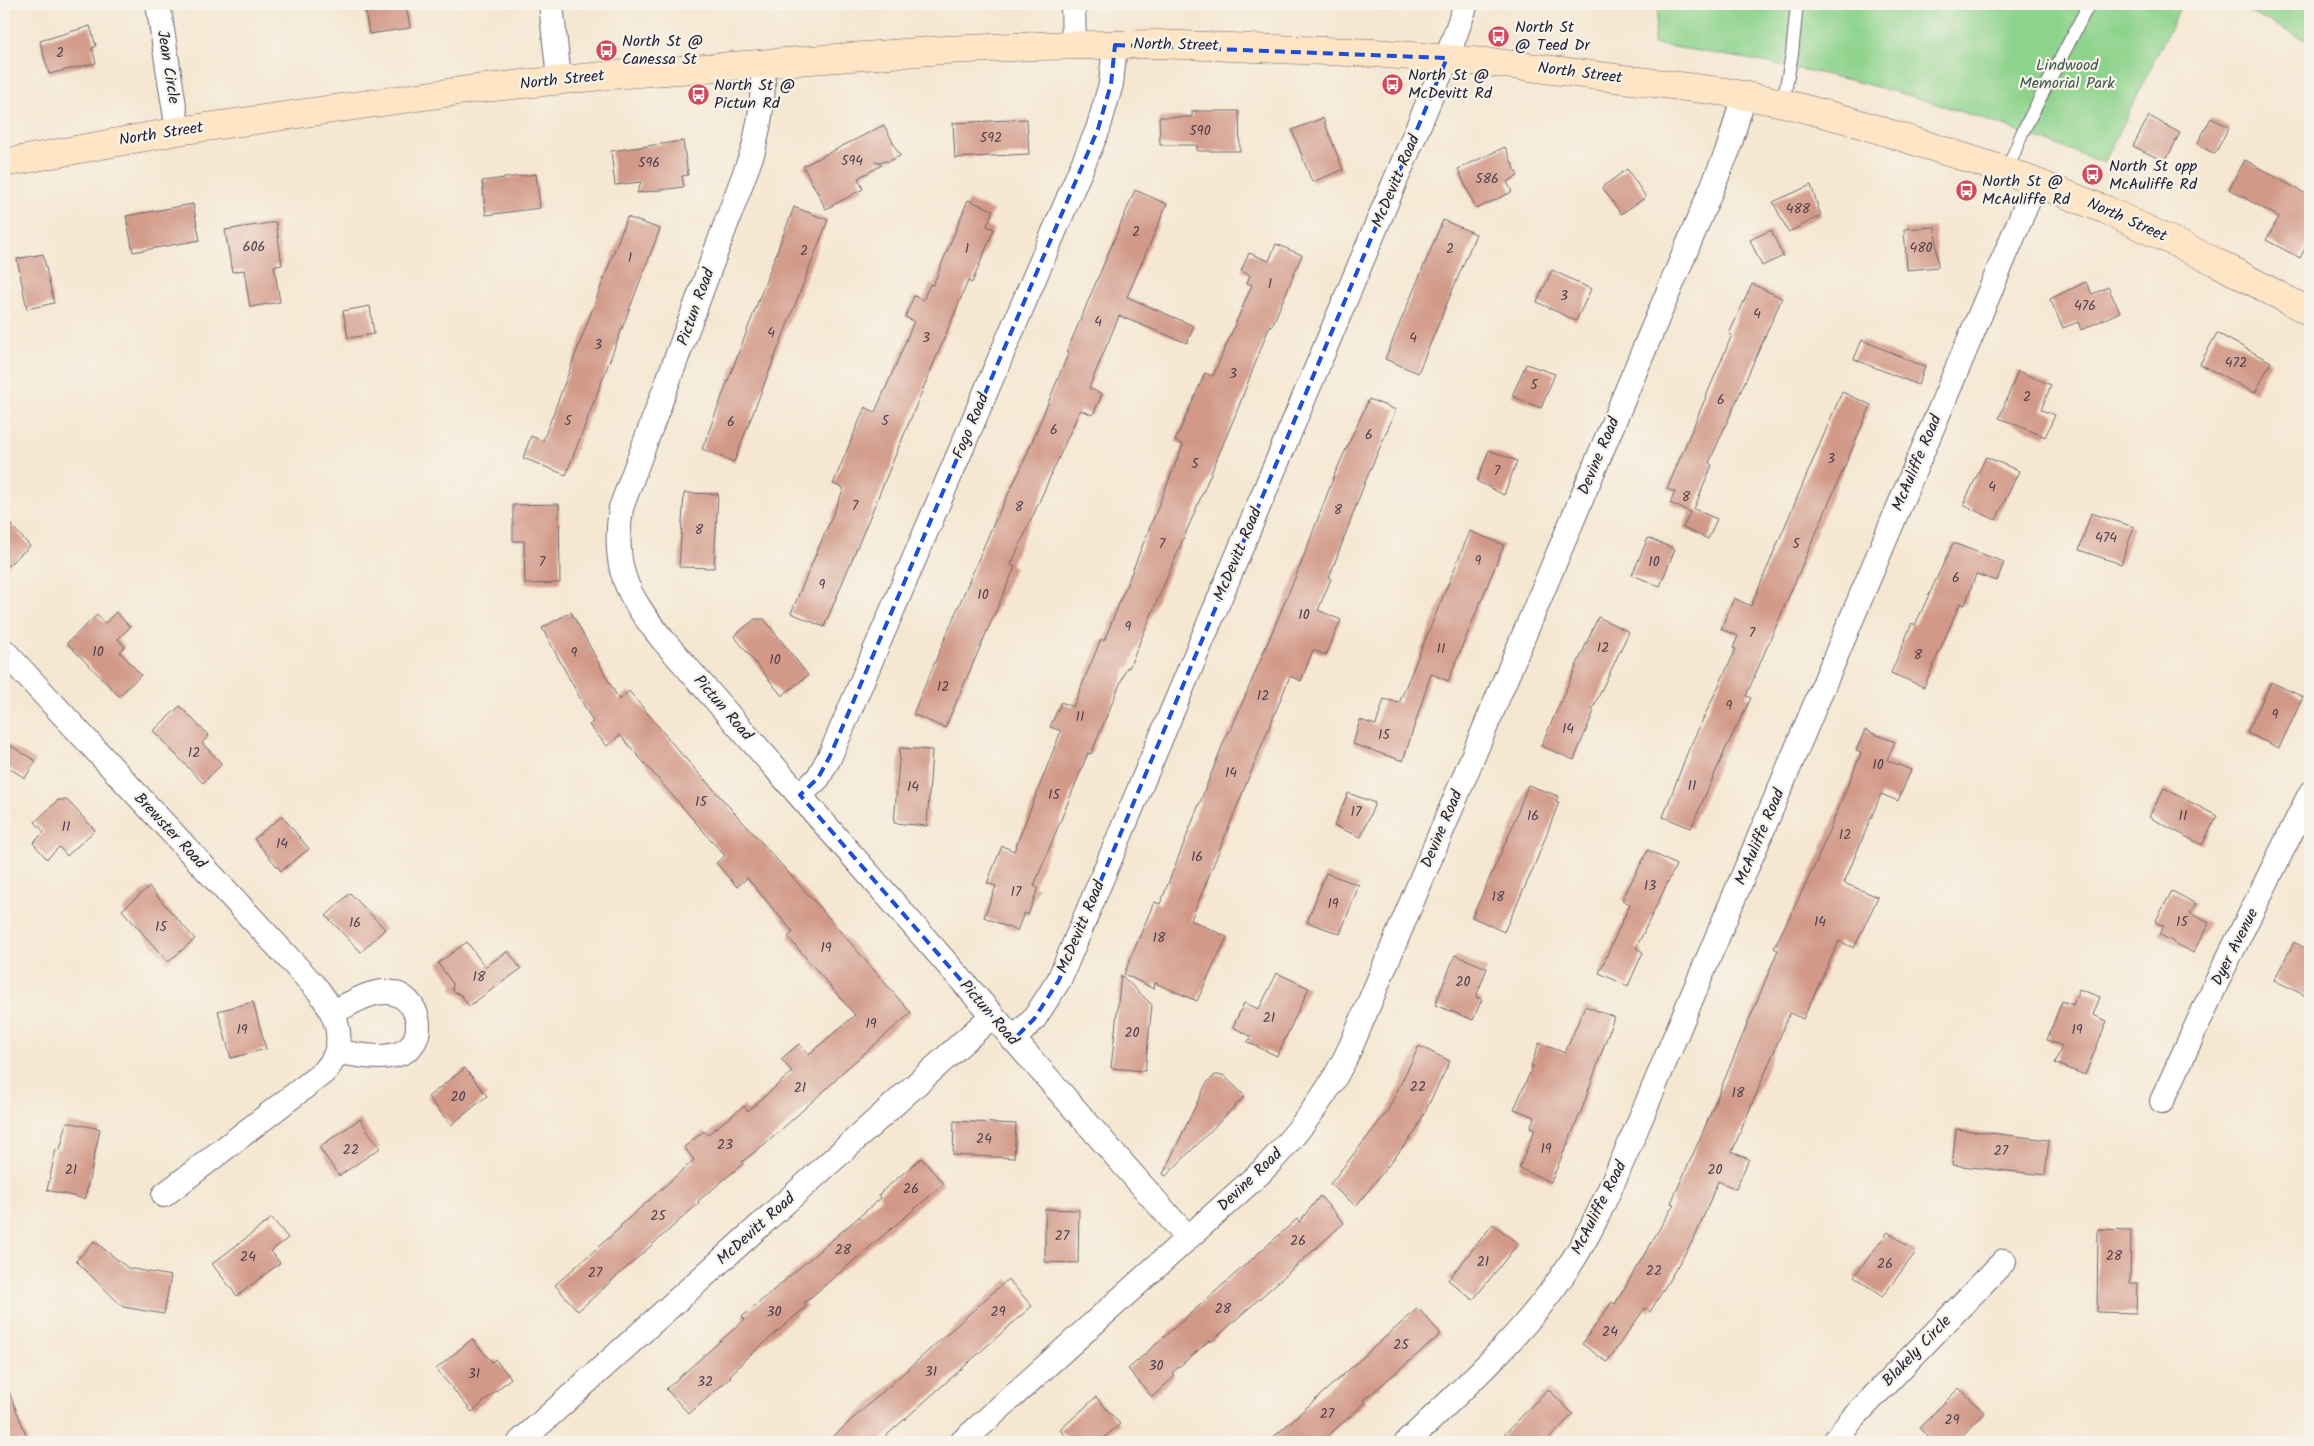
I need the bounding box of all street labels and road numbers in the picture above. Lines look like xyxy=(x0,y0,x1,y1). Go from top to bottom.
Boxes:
street label: Jean Circle xyxy=(150,28,186,106)
street label: North Street xyxy=(1133,32,1220,58)
street label: North Street xyxy=(1536,55,1625,91)
street label: North Street xyxy=(518,63,606,97)
street label: North Street xyxy=(117,115,206,153)
street label: McDevitt Road xyxy=(1365,130,1427,231)
street label: North Street xyxy=(2083,191,2172,249)
street label: Pictun Road xyxy=(670,264,722,349)
street label: Fogo Road xyxy=(946,388,996,463)
street label: McAuliffe Road xyxy=(1885,410,1949,515)
street label: Devine Road xyxy=(1571,412,1627,499)
street label: McDevitt Road xyxy=(1207,503,1269,604)
street label: Pictun Road xyxy=(687,669,760,747)
street label: McAuliffe Road xyxy=(1728,784,1792,889)
street label: Devine Road xyxy=(1414,785,1470,872)
street label: Brewster Road xyxy=(128,787,213,876)
street label: McDevitt Road xyxy=(1050,876,1112,977)
street label: Dyer Avenue xyxy=(2205,904,2265,990)
street label: Pictun Road xyxy=(953,974,1026,1052)
street label: Devine Road xyxy=(1212,1142,1289,1218)
street label: McAuliffe Road xyxy=(1565,1156,1634,1259)
street label: McDevitt Road xyxy=(711,1186,802,1271)
street label: Blakely Circle xyxy=(1876,1310,1958,1392)

